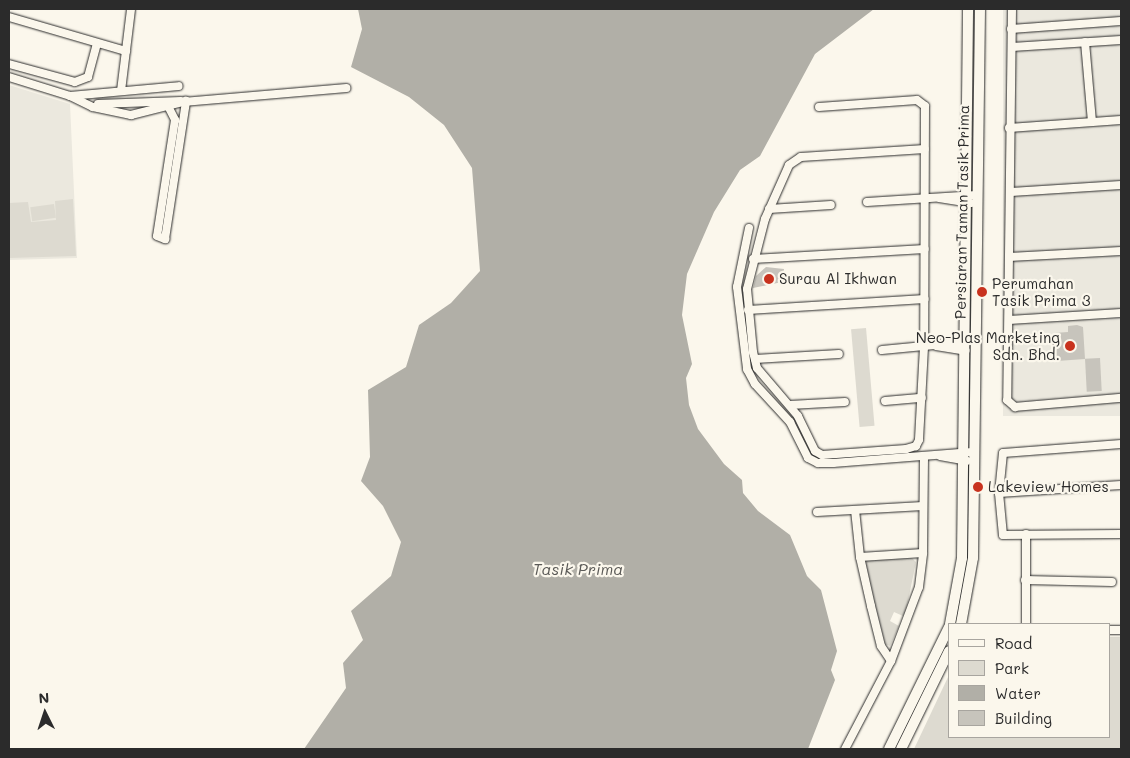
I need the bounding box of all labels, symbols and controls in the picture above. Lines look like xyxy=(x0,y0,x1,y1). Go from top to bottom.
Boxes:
street label: Persiaran Taman Tasik Prima xyxy=(951,105,973,319)
place label: Surau Al Ikhwan xyxy=(779,270,897,288)
marker: Surau Al Ikhwan xyxy=(763,273,775,285)
place label: Perumahan Tasik Prima 3 xyxy=(992,274,1091,309)
marker: Perumahan Tasik Prima 3 xyxy=(976,286,988,298)
place label: Neo-Plas Marketing Sdn. Bhd. xyxy=(916,328,1060,363)
marker: Neo-Plas Marketing Sdn. Bhd. xyxy=(1064,340,1076,352)
place label: Lakeview Homes xyxy=(988,478,1109,496)
marker: Lakeview Homes xyxy=(972,481,984,493)
water label: Tasik Prima xyxy=(533,559,623,579)
legend xyxy=(948,623,1110,738)
text: Road xyxy=(995,633,1032,653)
text: Park xyxy=(995,658,1029,678)
text: Water xyxy=(995,683,1041,703)
north arrow xyxy=(20,688,70,738)
text: N xyxy=(38,688,50,707)
text: Building xyxy=(995,708,1052,728)

